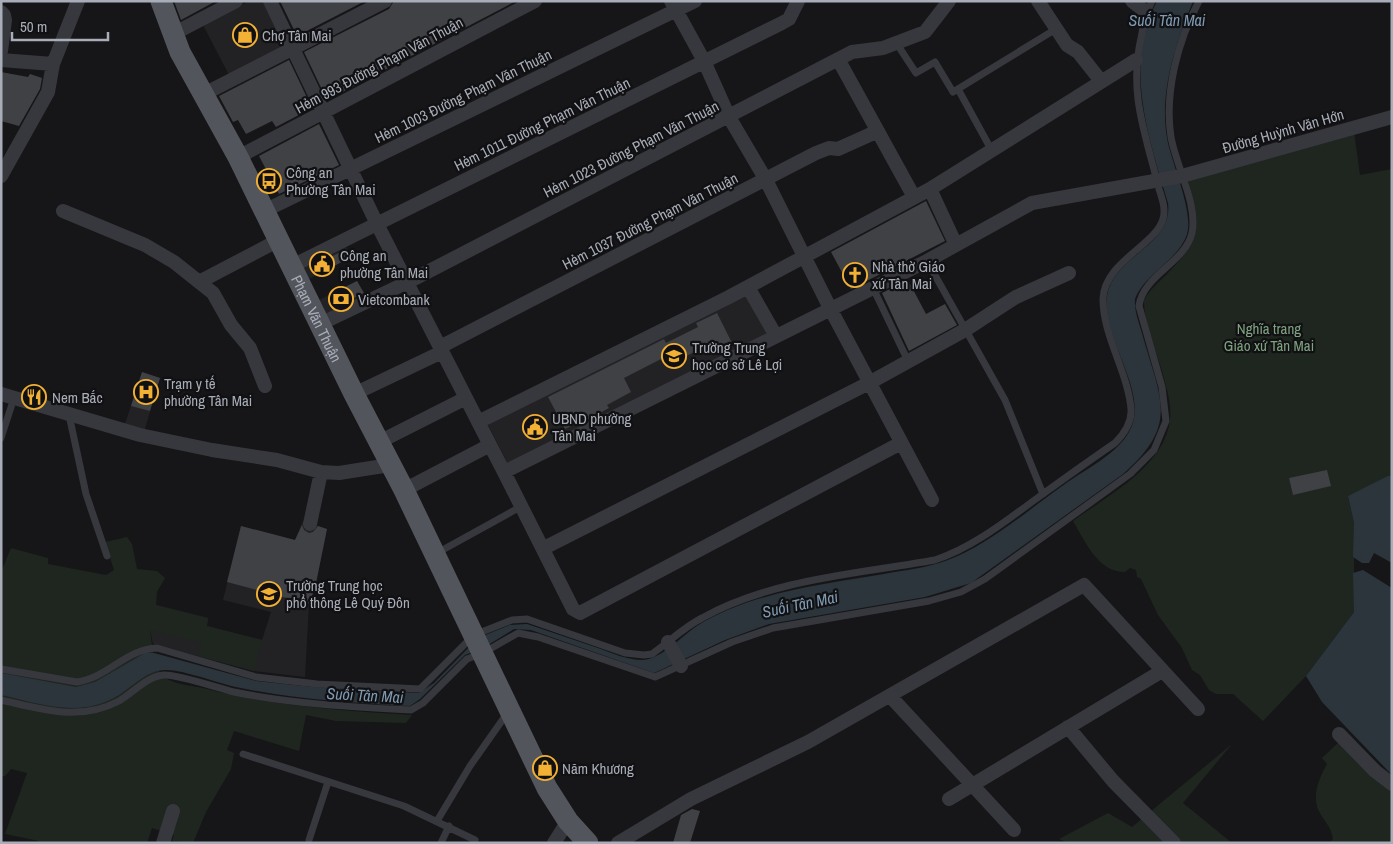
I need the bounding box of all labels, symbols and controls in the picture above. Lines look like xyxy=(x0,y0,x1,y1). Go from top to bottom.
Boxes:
water label: Suối Tân Mai xyxy=(1128,9,1206,31)
scale bar xyxy=(12,10,109,42)
street label: Hẻm 993 Đường Phạm Văn Thuận xyxy=(291,12,467,118)
text: 50 m xyxy=(20,16,47,37)
shop icon: Chợ Tân Mai xyxy=(232,22,258,48)
place label: Chợ Tân Mai xyxy=(262,25,332,46)
street label: Hẻm 1003 Đường Phạm Văn Thuận xyxy=(371,44,555,148)
street label: Hẻm 1011 Đường Phạm Văn Thuận xyxy=(450,72,634,176)
street label: Hẻm 1023 Đường Phạm Văn Thuận xyxy=(540,96,722,202)
street label: Đường Huỳnh Văn Hớn xyxy=(1220,104,1346,158)
place label: Công an Phường Tân Mai xyxy=(286,162,376,200)
bus stop icon: Công an Phường Tân Mai xyxy=(256,168,282,194)
street label: Hẻm 1037 Đường Phạm Văn Thuận xyxy=(559,168,741,274)
place label: Công an phường Tân Mai xyxy=(340,245,428,283)
public building icon: Công an phường Tân Mai xyxy=(309,251,335,277)
place label: Nhà thờ Giáo xứ Tân Mai xyxy=(872,256,945,294)
church icon: Nhà thờ Giáo xứ Tân Mai xyxy=(842,262,868,288)
street label: Phạm Văn Thuận xyxy=(287,271,347,365)
bank icon: Vietcombank xyxy=(328,286,354,312)
place label: Vietcombank xyxy=(358,289,430,310)
park label: Nghĩa trang Giáo xứ Tân Mai xyxy=(1224,318,1314,356)
place label: Trường Trung học cơ sở Lê Lợi xyxy=(692,337,782,375)
school or university icon: Trường Trung học cơ sở Lê Lợi xyxy=(661,343,687,369)
place label: Trạm y tế phường Tân Mai xyxy=(164,373,252,411)
hospital icon: Trạm y tế phường Tân Mai xyxy=(133,379,159,405)
restaurant icon: Nem Bắc xyxy=(21,384,47,410)
place label: Nem Bắc xyxy=(52,387,103,408)
place label: UBND phường Tân Mai xyxy=(552,408,631,446)
public building icon: UBND phường Tân Mai xyxy=(522,414,548,440)
place label: Trường Trung học phổ thông Lê Quý Đôn xyxy=(286,575,410,613)
school or university icon: Trường Trung học phổ thông Lê Quý Đôn xyxy=(256,581,282,607)
water label: Suối Tân Mai xyxy=(760,585,840,623)
water label: Suối Tân Mai xyxy=(326,682,404,708)
shop icon: Năm Khương xyxy=(532,755,558,781)
place label: Năm Khương xyxy=(562,758,634,779)

